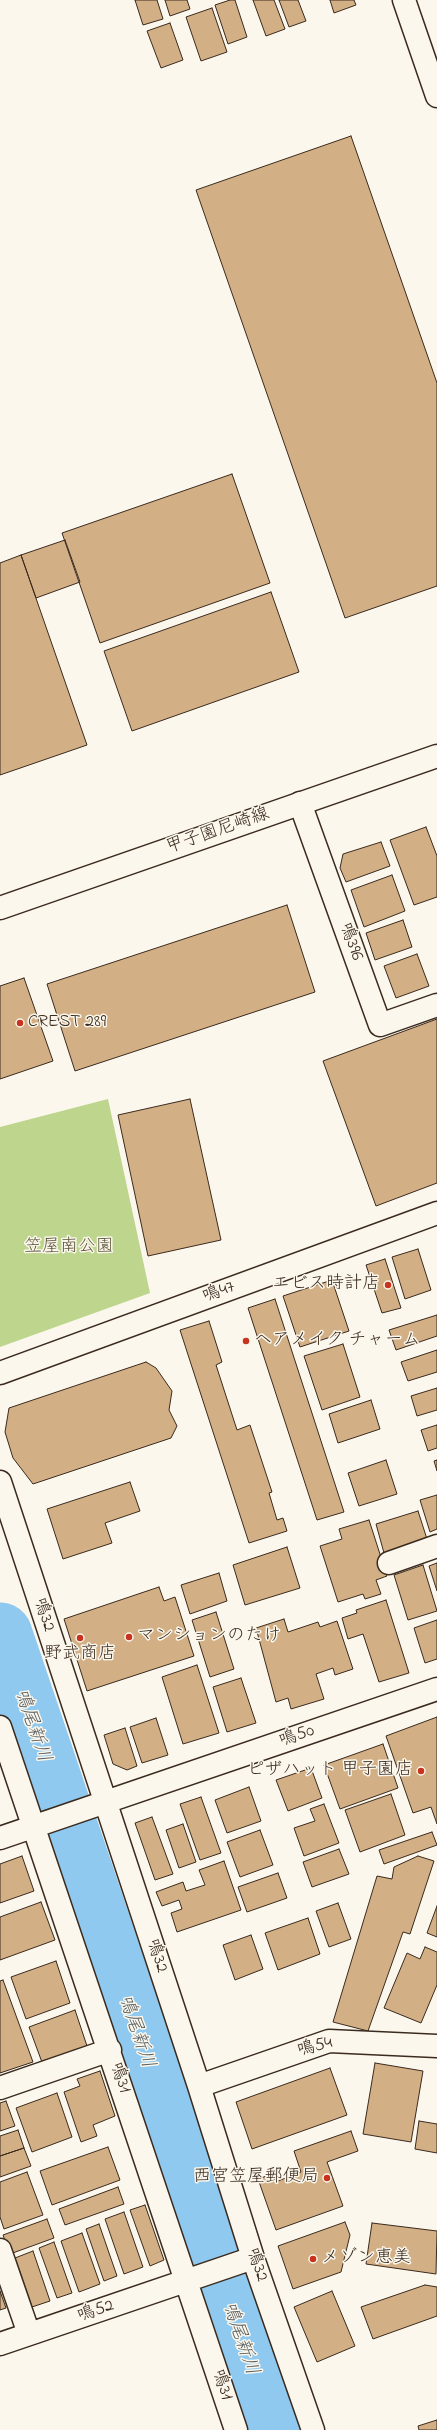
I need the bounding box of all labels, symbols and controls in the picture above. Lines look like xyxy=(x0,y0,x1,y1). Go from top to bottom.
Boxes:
street label: 甲子園尼崎線 xyxy=(163,804,273,860)
street label: 鳴396 xyxy=(333,920,367,964)
place label: CREST 289 xyxy=(28,1012,106,1034)
marker: CREST 289 xyxy=(15,1018,25,1028)
park label: 笠屋南公園 xyxy=(24,1237,114,1259)
place label: エビス時計店 xyxy=(272,1274,380,1296)
street label: 鳴47 xyxy=(200,1277,238,1309)
marker: エビス時計店 xyxy=(383,1280,393,1290)
place label: ヘアメイク チャーム xyxy=(254,1330,420,1352)
marker: ヘアメイク チャーム xyxy=(241,1336,251,1346)
street label: 鳴32 xyxy=(27,1595,59,1635)
place label: マンションのたけ xyxy=(137,1626,281,1648)
marker: マンションのたけ xyxy=(124,1632,134,1642)
marker: 野武商店 xyxy=(75,1633,85,1643)
place label: 野武商店 xyxy=(44,1644,116,1666)
water label: 鳴尾新川 xyxy=(8,1686,54,1766)
street label: 鳴50 xyxy=(276,1721,318,1753)
place label: ピザハット 甲子園店 xyxy=(247,1760,413,1782)
marker: ピザハット 甲子園店 xyxy=(416,1766,426,1776)
street label: 鳴32 xyxy=(140,1936,172,1976)
water label: 鳴尾新川 xyxy=(112,1992,158,2072)
street label: 鳴54 xyxy=(295,2033,335,2063)
street label: 鳴31 xyxy=(104,2060,134,2096)
place label: 西宮笠屋郵便局 xyxy=(193,2167,319,2189)
marker: 西宮笠屋郵便局 xyxy=(322,2173,332,2183)
street label: 鳴32 xyxy=(240,2245,272,2285)
place label: メゾン恵美 xyxy=(321,2248,411,2270)
marker: メゾン恵美 xyxy=(308,2254,318,2264)
street label: 鳴52 xyxy=(75,2296,117,2328)
water label: 鳴尾新川 xyxy=(216,2299,262,2379)
street label: 鳴31 xyxy=(206,2367,236,2403)

